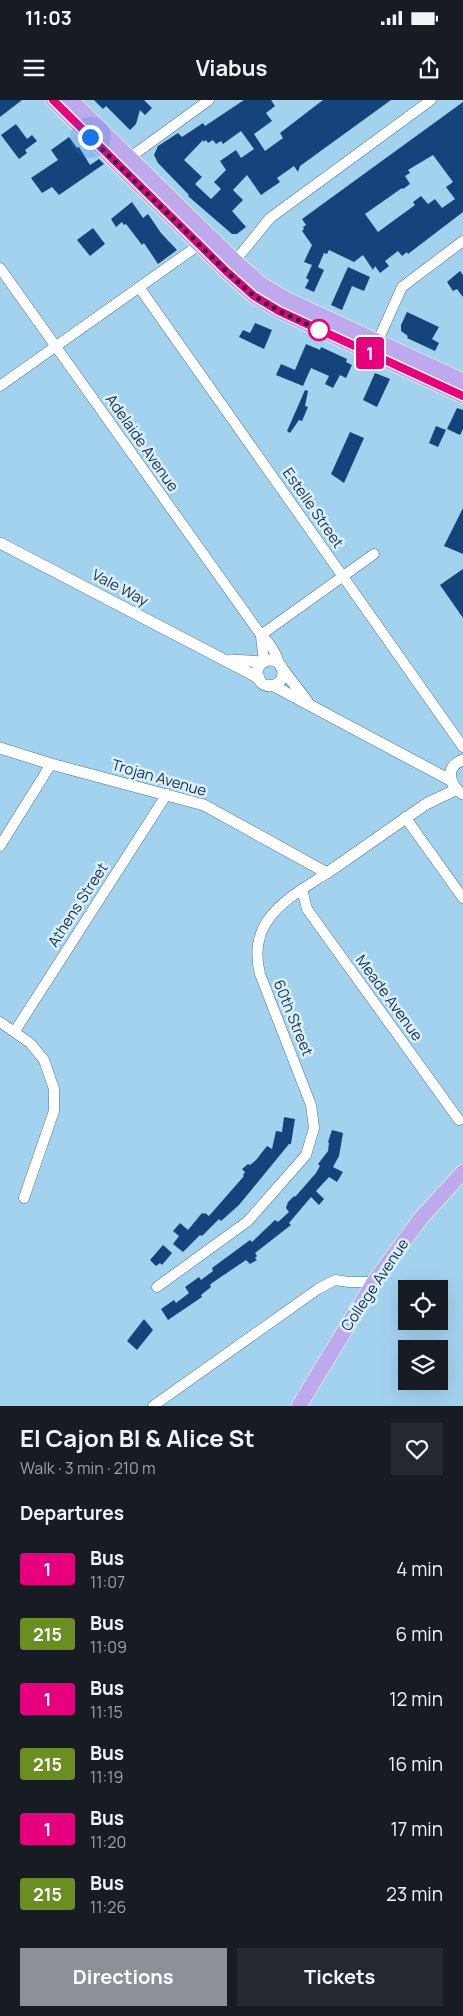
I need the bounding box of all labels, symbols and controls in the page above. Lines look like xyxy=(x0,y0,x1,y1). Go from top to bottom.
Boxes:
text: 11:03 xyxy=(25,5,72,31)
text: Viabus xyxy=(196,53,267,83)
icon: menu xyxy=(20,54,48,82)
icon: share xyxy=(415,54,443,82)
your location xyxy=(78,125,103,150)
unlabelled marker xyxy=(308,319,330,341)
line badge: 1 xyxy=(354,337,386,369)
text: 1 xyxy=(366,341,374,365)
street label: Adelaide Avenue xyxy=(101,390,184,496)
street label: Estelle Street xyxy=(278,463,349,552)
street label: Vale Way xyxy=(88,564,152,611)
street label: Trojan Avenue xyxy=(109,754,209,801)
street label: Athens Street xyxy=(42,859,113,951)
street label: Meade Avenue xyxy=(351,950,428,1045)
street label: 60th Street xyxy=(269,977,318,1059)
street label: College Avenue xyxy=(336,1234,413,1335)
map controls xyxy=(398,1280,448,1390)
button: locate xyxy=(398,1280,448,1330)
button: layers xyxy=(398,1340,448,1390)
text: El Cajon Bl & Alice St xyxy=(20,1421,255,1454)
button: heart xyxy=(391,1423,443,1475)
text: Walk · 3 min · 210 m xyxy=(20,1457,156,1479)
text: Departures xyxy=(20,1500,124,1526)
text: Bus xyxy=(90,1545,124,1571)
text: 4 min xyxy=(396,1556,443,1582)
text: 1 xyxy=(44,1557,51,1581)
text: 11:07 xyxy=(90,1571,125,1593)
text: Bus xyxy=(90,1610,124,1636)
text: 6 min xyxy=(396,1621,443,1647)
text: 215 xyxy=(33,1622,62,1646)
text: 11:09 xyxy=(90,1636,127,1658)
text: Bus xyxy=(90,1675,124,1701)
text: 12 min xyxy=(389,1686,443,1712)
text: 1 xyxy=(44,1687,51,1711)
text: 11:15 xyxy=(90,1701,123,1723)
text: Bus xyxy=(90,1740,124,1766)
text: 16 min xyxy=(388,1751,443,1777)
text: 215 xyxy=(33,1752,62,1776)
text: 11:19 xyxy=(90,1766,123,1788)
text: Bus xyxy=(90,1805,124,1831)
text: 17 min xyxy=(390,1816,443,1842)
text: 1 xyxy=(44,1817,51,1841)
text: 11:20 xyxy=(90,1831,126,1853)
text: Bus xyxy=(90,1870,124,1896)
text: 23 min xyxy=(386,1881,443,1907)
text: 215 xyxy=(33,1882,62,1906)
text: 11:26 xyxy=(90,1896,126,1918)
button: Directions xyxy=(20,1948,227,2006)
button: Tickets xyxy=(237,1948,443,2006)

